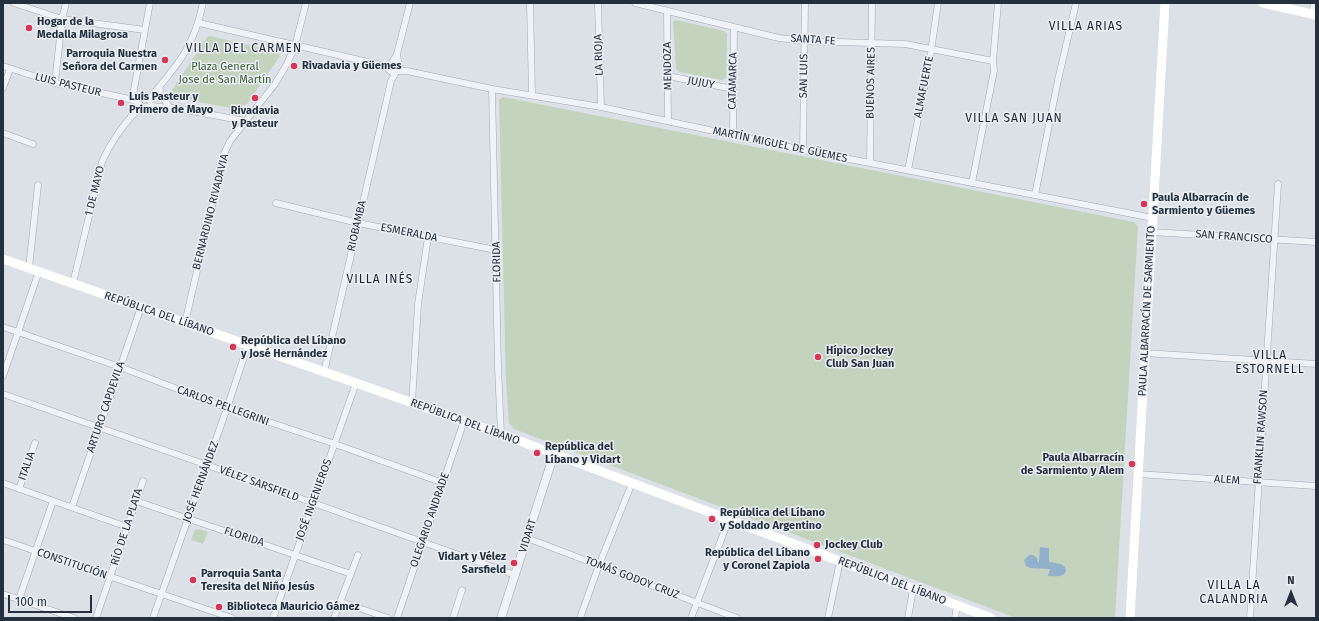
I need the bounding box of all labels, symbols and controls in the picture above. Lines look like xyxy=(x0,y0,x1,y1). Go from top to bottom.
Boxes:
place label: Hogar de la Medalla Milagrosa xyxy=(37,15,128,41)
district label: VILLA ARIAS xyxy=(1049,20,1123,34)
marker: Hogar de la Medalla Milagrosa xyxy=(24,23,34,33)
street label: SANTA FE xyxy=(790,32,836,48)
street label: LA RIOJA xyxy=(592,34,606,76)
district label: VILLA DEL CARMEN xyxy=(186,42,302,56)
street label: MENDOZA xyxy=(661,42,675,90)
place label: Parroquia Nuestra Señora del Carmen xyxy=(62,47,157,73)
street label: BUENOS AIRES xyxy=(864,47,878,119)
street label: CATAMARCA xyxy=(726,52,740,110)
street label: SAN LUIS xyxy=(797,54,811,98)
marker: Parroquia Nuestra Señora del Carmen xyxy=(160,55,170,65)
street label: ALMAFUERTE xyxy=(912,55,936,119)
place label: Rivadavia y Güemes xyxy=(302,59,402,73)
park label: Plaza General Jose de San Martín xyxy=(179,60,271,86)
marker: Rivadavia y Güemes xyxy=(289,61,299,71)
street label: LUIS PASTEUR xyxy=(33,70,103,100)
street label: JUJUY xyxy=(686,74,716,92)
place label: Luis Pasteur y Primero de Mayo xyxy=(129,90,213,116)
marker: Rivadavia y Pasteur xyxy=(250,93,260,103)
marker: Luis Pasteur y Primero de Mayo xyxy=(116,98,126,108)
place label: Rivadavia y Pasteur xyxy=(231,104,279,130)
district label: VILLA SAN JUAN xyxy=(965,112,1063,126)
street label: MARTÍN MIGUEL DE GÜEMES xyxy=(711,124,849,166)
street label: BERNARDINO RIVADAVIA xyxy=(190,153,232,271)
street label: 1 DE MAYO xyxy=(82,165,108,217)
place label: Paula Albarracín de Sarmiento y Güemes xyxy=(1152,191,1255,217)
street label: RIOBAMBA xyxy=(345,199,369,253)
marker: Paula Albarracín de Sarmiento y Güemes xyxy=(1139,199,1149,209)
street label: ESMERALDA xyxy=(379,221,439,245)
street label: PAULA ALBARRACÍN DE SARMIENTO xyxy=(1136,225,1158,397)
street label: SAN FRANCISCO xyxy=(1195,228,1273,246)
street label: FLORIDA xyxy=(490,241,504,283)
district label: VILLA INÉS xyxy=(347,273,413,287)
street label: REPÚBLICA DEL LÍBANO xyxy=(102,289,216,339)
place label: República del Líbano y José Hernández xyxy=(241,334,346,360)
marker: República del Líbano y José Hernández xyxy=(228,342,238,352)
place label: Hípico Jockey Club San Juan xyxy=(826,344,894,370)
district label: VILLA ESTORNELL xyxy=(1235,349,1305,377)
marker: Hípico Jockey Club San Juan xyxy=(813,352,823,362)
street label: ARTURO CAPDEVILA xyxy=(84,360,128,454)
street label: CARLOS PELLEGRINI xyxy=(175,383,271,429)
street label: FRANKLIN RAWSON xyxy=(1251,389,1271,485)
street label: REPÚBLICA DEL LÍBANO xyxy=(409,396,521,448)
street label: JOSÉ HERNÁNDEZ xyxy=(180,439,222,525)
place label: República del Líbano y Vidart xyxy=(545,440,621,466)
marker: República del Líbano y Vidart xyxy=(532,448,542,458)
street label: ITALIA xyxy=(16,450,38,482)
place label: Paula Albarracín de Sarmiento y Alem xyxy=(1021,451,1124,477)
street label: JOSÉ INGENIEROS xyxy=(293,457,335,543)
marker: Paula Albarracín de Sarmiento y Alem xyxy=(1127,459,1137,469)
street label: VÉLEZ SARSFIELD xyxy=(217,463,301,505)
street label: OLEGARIO ANDRADE xyxy=(408,471,452,569)
street label: ALEM xyxy=(1213,473,1241,487)
street label: RÍO DE LA PLATA xyxy=(108,487,146,567)
place label: República del Líbano y Soldado Argentino xyxy=(720,506,825,532)
marker: República del Líbano y Soldado Argentino xyxy=(707,514,717,524)
street label: VIDART xyxy=(516,517,540,555)
street label: FLORIDA xyxy=(222,524,266,550)
place label: Jockey Club xyxy=(825,538,883,552)
marker: Jockey Club xyxy=(812,540,822,550)
street label: CONSTITUCIÓN xyxy=(35,546,109,582)
place label: República del Líbano y Coronel Zapiola xyxy=(705,546,810,572)
place label: Vidart y Vélez Sarsfield xyxy=(438,550,506,576)
street label: TOMÁS GODOY CRUZ xyxy=(583,554,681,602)
marker: República del Líbano y Coronel Zapiola xyxy=(813,554,823,564)
street label: REPÚBLICA DEL LÍBANO xyxy=(836,554,948,608)
marker: Vidart y Vélez Sarsfield xyxy=(509,558,519,568)
place label: Parroquia Santa Teresita del Niño Jesús xyxy=(201,567,315,593)
north arrow xyxy=(1271,573,1311,613)
text: N xyxy=(1287,574,1295,587)
marker: Parroquia Santa Teresita del Niño Jesús xyxy=(188,575,198,585)
district label: VILLA LA CALANDRIA xyxy=(1199,579,1269,607)
scale bar xyxy=(10,587,94,613)
text: 100 m xyxy=(15,595,47,609)
place label: Biblioteca Mauricio Gámez xyxy=(227,600,359,614)
marker: Biblioteca Mauricio Gámez xyxy=(214,602,224,612)

